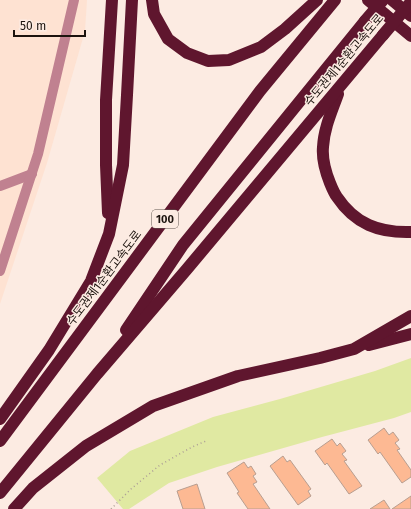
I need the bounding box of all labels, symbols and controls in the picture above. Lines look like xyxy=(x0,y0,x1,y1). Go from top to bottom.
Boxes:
street label: 수도권제1순환고속도로 xyxy=(301,11,387,109)
scale bar xyxy=(14,12,85,38)
text: 50 m xyxy=(20,19,46,33)
road number: 100 xyxy=(152,210,178,228)
street label: 수도권제1순환고속도로 xyxy=(64,228,144,328)

